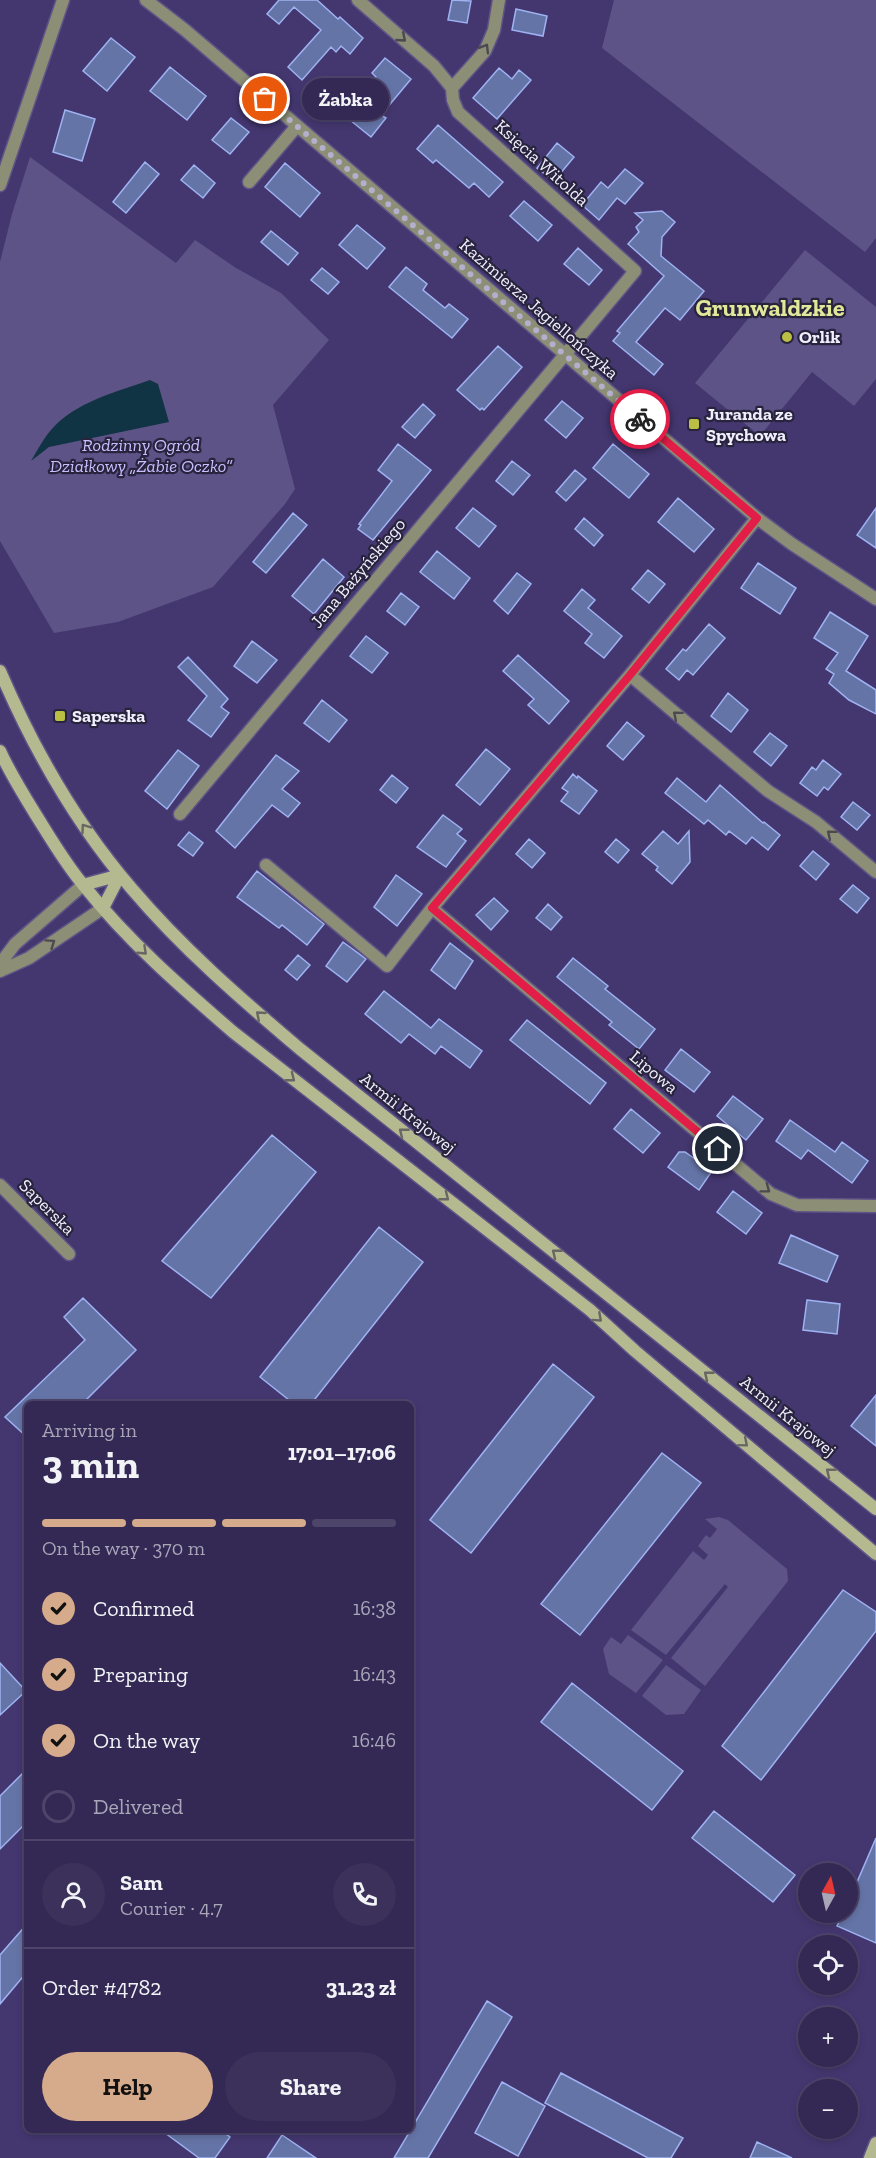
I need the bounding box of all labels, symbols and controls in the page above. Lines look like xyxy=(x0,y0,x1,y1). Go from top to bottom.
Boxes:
one-way arrow xyxy=(395,31,406,42)
one-way arrow xyxy=(477,44,489,54)
pin xyxy=(239,73,290,124)
callout: Żabka xyxy=(301,78,388,120)
icon: bag xyxy=(248,82,281,115)
text: Żabka xyxy=(318,87,373,111)
street label: Księcia Witolda xyxy=(490,115,594,211)
street label: Kazimierza Jagiellończyka xyxy=(455,234,623,384)
district label: Grunwaldzkie xyxy=(695,293,845,322)
place label: Orlik xyxy=(799,326,840,348)
marker: Orlik xyxy=(780,330,794,344)
courier xyxy=(610,389,670,449)
icon: bike xyxy=(624,403,657,436)
place label: Juranda ze Spychowa xyxy=(706,403,793,446)
marker: Juranda ze Spychowa xyxy=(687,417,701,431)
park label: Rodzinny Ogród Działkowy „Żabie Oczko” xyxy=(50,434,233,477)
street label: Jana Bażyńskiego xyxy=(306,514,410,632)
place label: Saperska xyxy=(72,705,145,727)
marker: Saperska xyxy=(53,709,67,723)
one-way arrow xyxy=(673,711,684,722)
one-way arrow xyxy=(81,824,92,835)
one-way arrow xyxy=(827,831,838,842)
one-way arrow xyxy=(44,939,55,950)
one-way arrow xyxy=(136,943,147,954)
one-way arrow xyxy=(256,1012,267,1023)
street label: Lipowa xyxy=(625,1045,683,1099)
street label: Armii Krajowej xyxy=(356,1068,460,1158)
one-way arrow xyxy=(284,1070,295,1081)
pin xyxy=(692,1123,743,1174)
one-way arrow xyxy=(399,1128,410,1139)
icon: home xyxy=(701,1132,734,1165)
street label: Saperska xyxy=(14,1174,80,1240)
one-way arrow xyxy=(759,1182,770,1193)
one-way arrow xyxy=(438,1190,449,1201)
one-way arrow xyxy=(552,1250,563,1261)
one-way arrow xyxy=(591,1311,602,1322)
one-way arrow xyxy=(704,1371,715,1382)
street label: Armii Krajowej xyxy=(736,1371,840,1461)
text: Arriving in xyxy=(42,1418,137,1442)
one-way arrow xyxy=(737,1436,748,1447)
text: 17:01–17:06 xyxy=(288,1439,396,1466)
text: 3 min xyxy=(42,1441,139,1488)
one-way arrow xyxy=(826,1469,837,1480)
text: On the way · 370 m xyxy=(42,1536,205,1560)
icon: check xyxy=(42,1592,75,1625)
text: Confirmed xyxy=(93,1595,194,1622)
text: 16:38 xyxy=(353,1596,396,1620)
icon: check xyxy=(42,1658,75,1691)
text: Preparing xyxy=(93,1661,188,1688)
text: 16:43 xyxy=(353,1662,396,1686)
icon: check xyxy=(42,1724,75,1757)
text: On the way xyxy=(93,1727,200,1754)
text: 16:46 xyxy=(352,1728,396,1752)
text: Delivered xyxy=(93,1793,183,1820)
button: person xyxy=(42,1863,105,1926)
button: phone xyxy=(333,1863,396,1926)
north arrow xyxy=(798,1863,858,1923)
map controls xyxy=(798,1863,858,2139)
text: Sam xyxy=(120,1869,163,1896)
text: Courier · 4.7 xyxy=(120,1896,223,1920)
button: locate xyxy=(798,1935,858,1995)
text: Order #4782 xyxy=(42,1974,162,2001)
text: 31.23 zł xyxy=(326,1974,396,2001)
button: + xyxy=(798,2007,858,2067)
button: Help xyxy=(42,2052,213,2121)
button: Share xyxy=(225,2052,396,2121)
button: − xyxy=(798,2079,858,2139)

